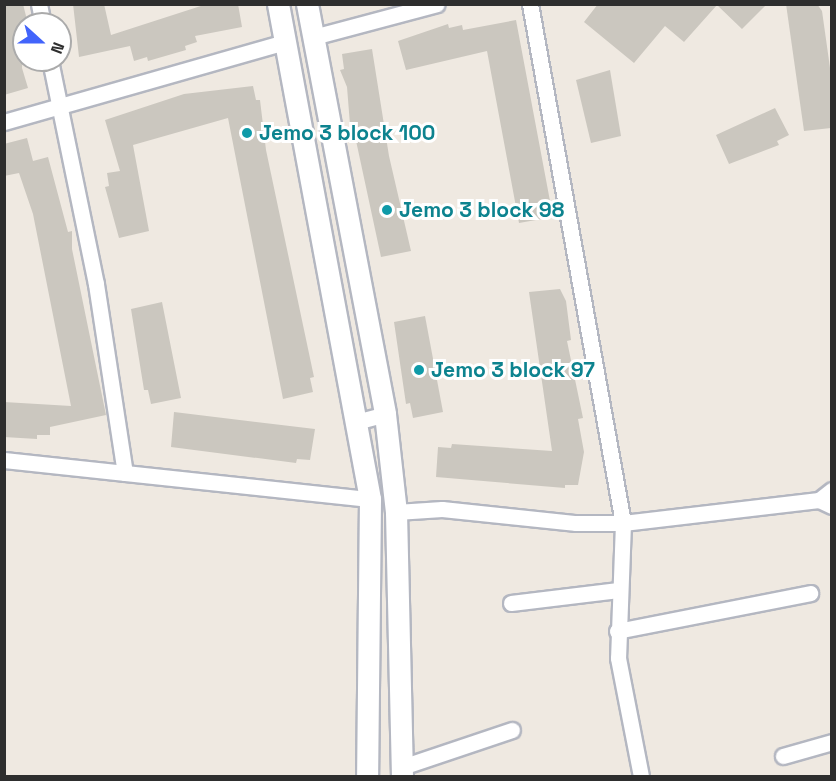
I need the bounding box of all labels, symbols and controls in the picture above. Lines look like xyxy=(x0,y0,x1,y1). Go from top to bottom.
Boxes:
north arrow xyxy=(12,12,72,72)
text: N xyxy=(46,39,69,57)
place label: Jemo 3 block 100 xyxy=(259,120,435,146)
marker: Jemo 3 block 100 xyxy=(240,126,254,140)
place label: Jemo 3 block 98 xyxy=(399,197,564,223)
marker: Jemo 3 block 98 xyxy=(380,203,394,217)
place label: Jemo 3 block 97 xyxy=(431,357,595,383)
marker: Jemo 3 block 97 xyxy=(412,363,426,377)

